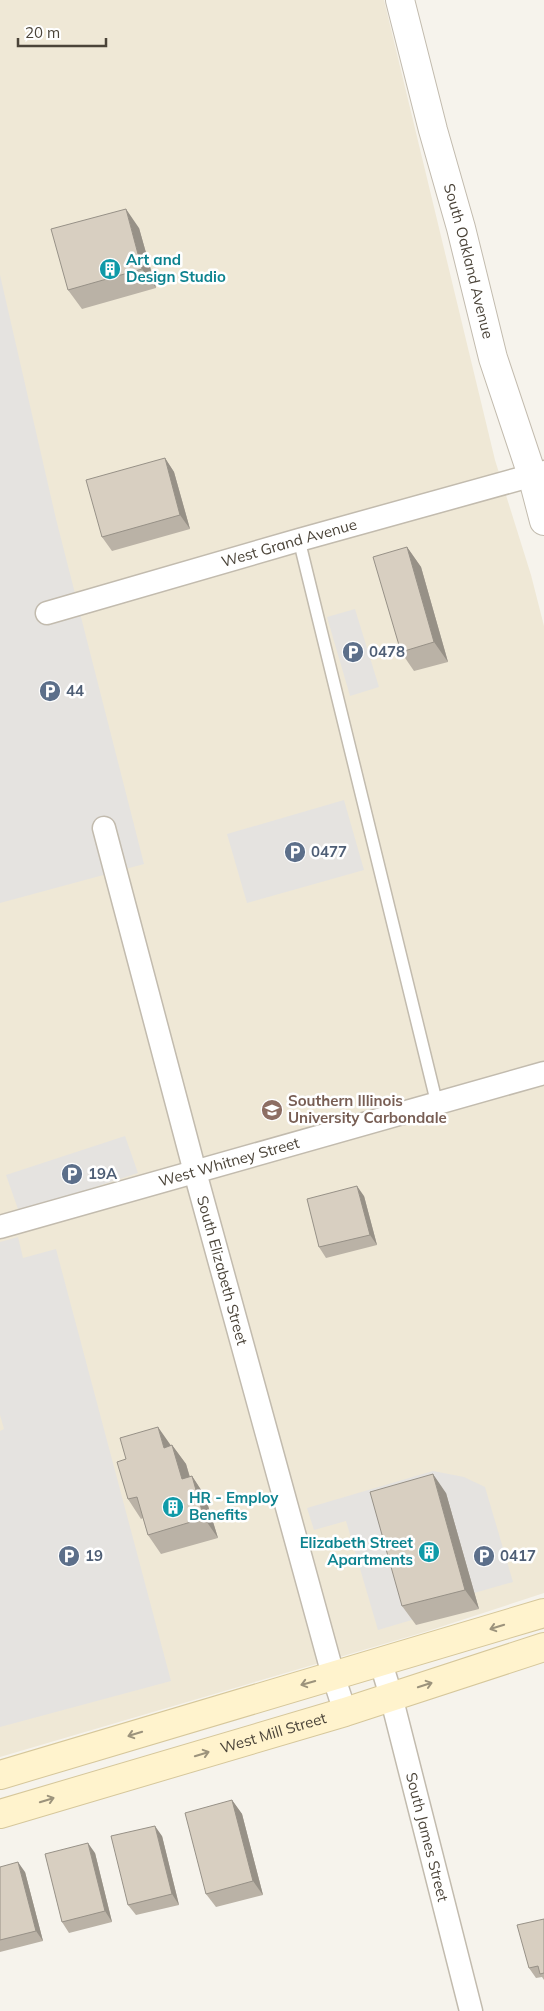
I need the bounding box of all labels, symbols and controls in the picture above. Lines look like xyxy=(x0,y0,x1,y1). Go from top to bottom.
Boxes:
scale bar xyxy=(18,15,105,47)
text: 20 m xyxy=(25,23,60,42)
street label: South Oakland Avenue xyxy=(440,181,498,341)
place label: Art and Design Studio xyxy=(126,250,226,286)
building icon: Art and Design Studio xyxy=(98,257,122,281)
street label: West Grand Avenue xyxy=(219,514,359,571)
parking icon: 0478 xyxy=(341,640,365,664)
place label: 0478 xyxy=(369,642,405,661)
parking icon: 44 xyxy=(38,679,62,703)
place label: 44 xyxy=(66,681,84,700)
parking icon: 0477 xyxy=(283,840,307,864)
place label: 0477 xyxy=(311,842,347,861)
place label: Southern Illinois University Carbondale xyxy=(288,1091,447,1127)
school or university icon: Southern Illinois University Carbondale xyxy=(260,1098,284,1122)
street label: West Whitney Street xyxy=(156,1133,301,1191)
parking icon: 19A xyxy=(60,1162,84,1186)
place label: 19A xyxy=(88,1164,118,1183)
street label: South Elizabeth Street xyxy=(193,1194,252,1347)
place label: HR - Employ Benefits xyxy=(189,1488,279,1524)
building icon: HR - Employ Benefits xyxy=(161,1495,185,1519)
place label: Elizabeth Street Apartments xyxy=(300,1533,413,1569)
building icon: Elizabeth Street Apartments xyxy=(417,1540,441,1564)
parking icon: 19 xyxy=(57,1544,81,1568)
parking icon: 0417 xyxy=(472,1544,496,1568)
place label: 19 xyxy=(85,1546,103,1565)
place label: 0417 xyxy=(500,1546,536,1565)
one-way arrow xyxy=(490,1623,506,1633)
one-way arrow xyxy=(300,1678,316,1688)
one-way arrow xyxy=(416,1680,432,1690)
street label: West Mill Street xyxy=(218,1708,328,1757)
one-way arrow xyxy=(128,1729,144,1739)
one-way arrow xyxy=(194,1748,210,1758)
street label: South James Street xyxy=(402,1770,453,1904)
one-way arrow xyxy=(38,1795,54,1805)

